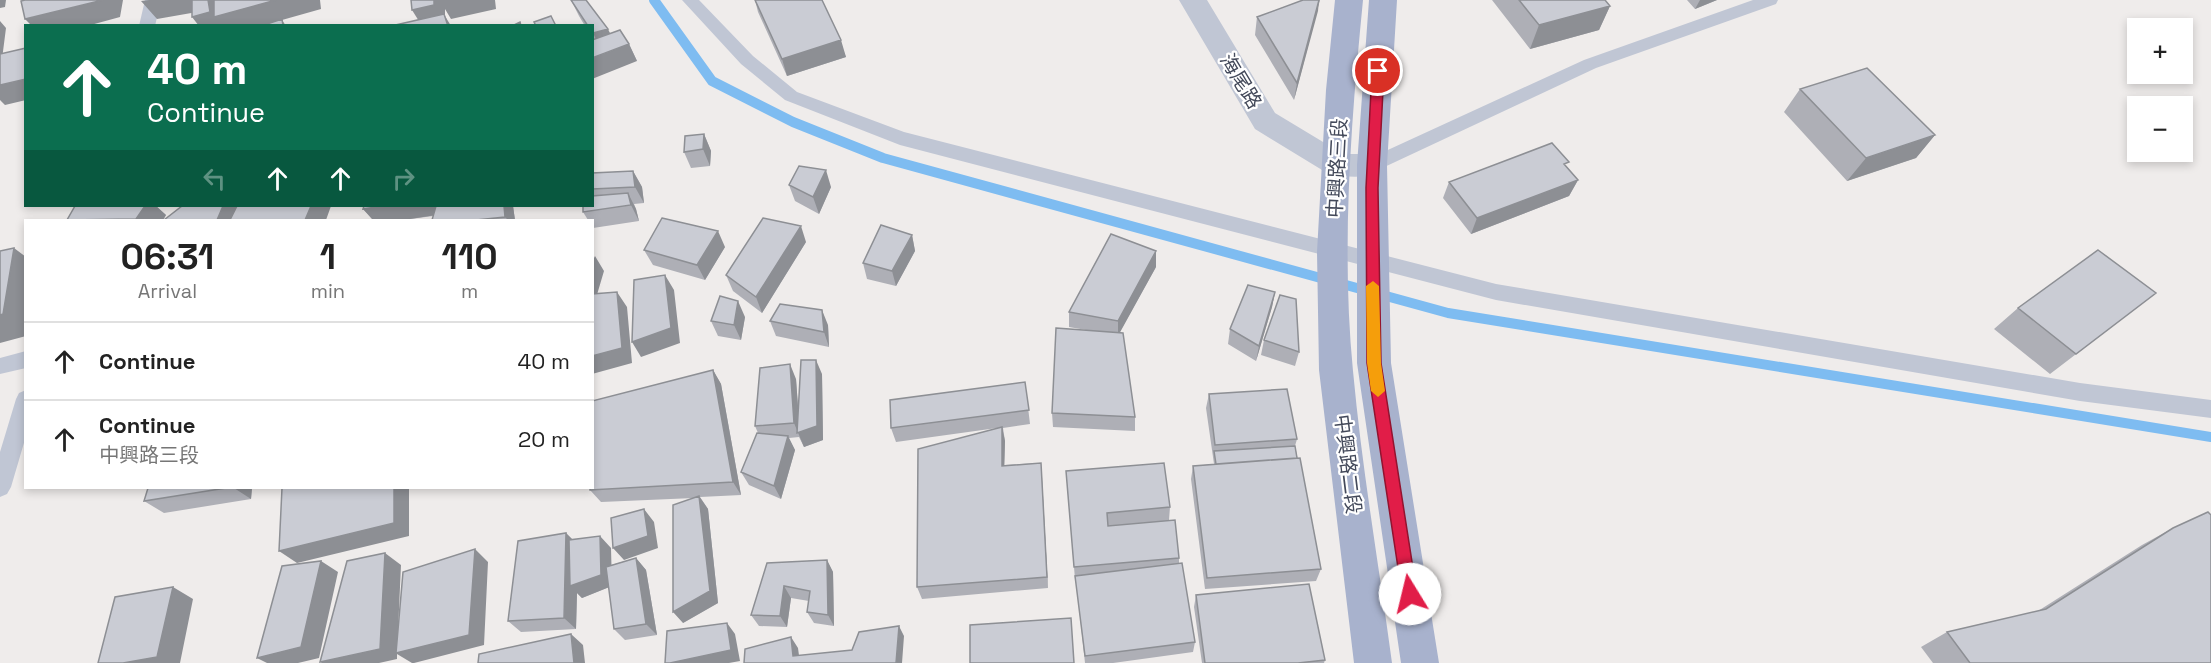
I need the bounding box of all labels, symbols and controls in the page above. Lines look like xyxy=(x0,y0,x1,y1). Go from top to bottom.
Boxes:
map controls xyxy=(2127,18,2193,162)
button: + xyxy=(2127,18,2193,84)
text: 40 m xyxy=(147,43,247,96)
pin xyxy=(1352,45,1403,96)
icon: ahead xyxy=(48,48,126,126)
street label: 海尾路 xyxy=(1214,49,1268,113)
icon: arrive xyxy=(1361,54,1394,87)
text: Continue xyxy=(147,95,265,130)
button: − xyxy=(2127,96,2193,162)
street label: 中興路三段 xyxy=(1321,117,1353,219)
icon: left xyxy=(198,162,231,195)
icon: ahead xyxy=(261,162,294,195)
icon: ahead xyxy=(324,162,357,195)
icon: right xyxy=(387,162,420,195)
text: 06:31 xyxy=(120,234,214,280)
text: 1 xyxy=(320,234,336,280)
text: 110 xyxy=(442,234,497,280)
text: Arrival xyxy=(138,278,197,304)
text: min xyxy=(311,278,345,304)
text: m xyxy=(461,278,478,304)
icon: ahead xyxy=(48,345,81,378)
text: Continue xyxy=(99,347,195,375)
text: 40 m xyxy=(518,347,570,375)
text: Continue xyxy=(99,411,195,439)
street label: 中興路二段 xyxy=(1329,413,1367,515)
icon: ahead xyxy=(48,423,81,456)
text: 20 m xyxy=(518,425,570,453)
text: 中興路三段 xyxy=(99,442,199,468)
position arrow xyxy=(1378,562,1442,626)

